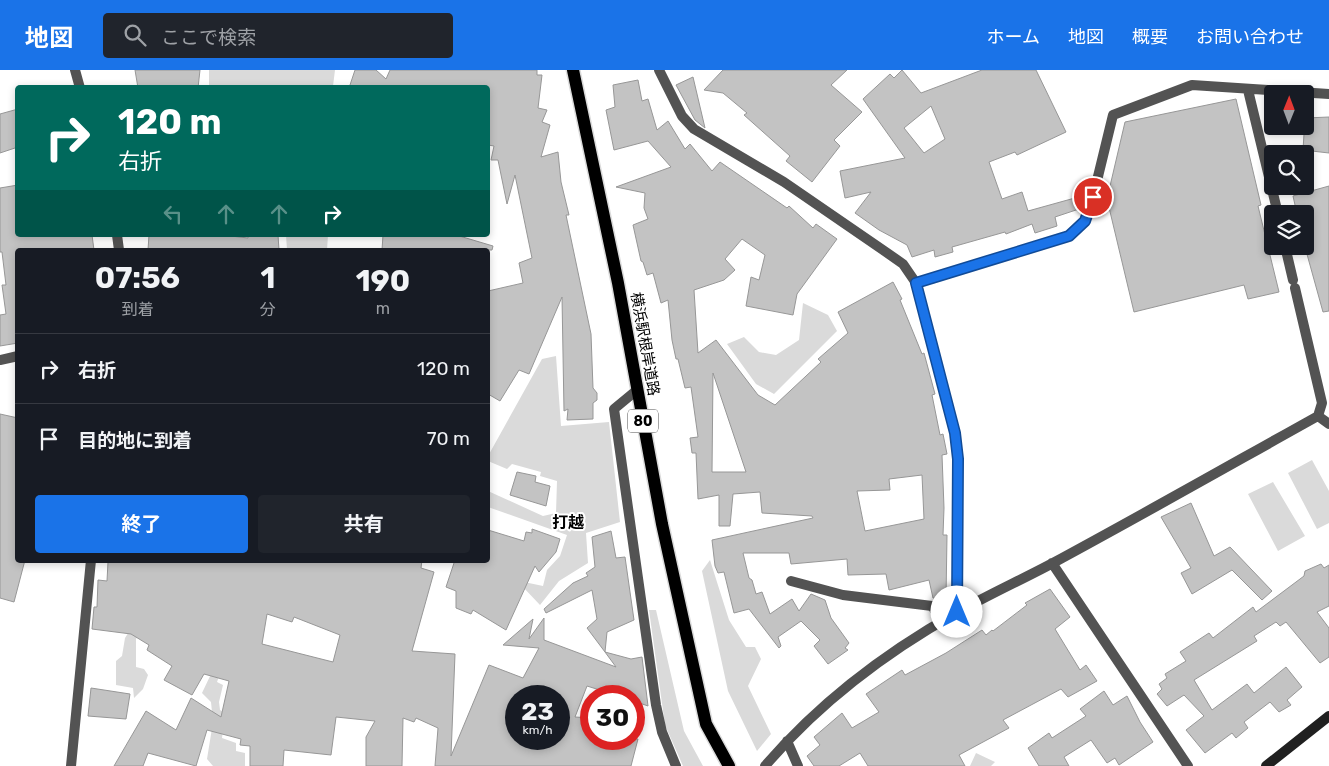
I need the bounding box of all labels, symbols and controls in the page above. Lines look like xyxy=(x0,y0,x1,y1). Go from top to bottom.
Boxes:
search box xyxy=(103,13,453,58)
icon: search xyxy=(121,21,149,49)
text: 地図 xyxy=(25,24,73,52)
text: ここで検索 xyxy=(161,26,256,49)
text: ホーム xyxy=(987,26,1040,48)
text: 地図 xyxy=(1068,26,1104,48)
text: 概要 xyxy=(1132,26,1168,48)
text: お問い合わせ xyxy=(1196,26,1304,48)
north arrow xyxy=(1264,85,1314,135)
map controls xyxy=(1264,85,1314,255)
text: 120 m xyxy=(118,101,221,143)
icon: right xyxy=(35,105,100,170)
button: search xyxy=(1264,145,1314,195)
text: 右折 xyxy=(118,148,162,175)
pin xyxy=(1072,176,1114,218)
icon: arrive xyxy=(1079,183,1107,211)
icon: left xyxy=(159,200,187,228)
icon: ahead xyxy=(212,200,240,228)
icon: ahead xyxy=(265,200,293,228)
icon: right xyxy=(318,200,346,228)
button: layers xyxy=(1264,205,1314,255)
text: 07:56 xyxy=(95,260,180,296)
text: 1 xyxy=(260,260,275,296)
text: 190 xyxy=(356,263,410,299)
street label: 横浜駅根岸道路 xyxy=(627,291,663,397)
text: m xyxy=(376,299,390,318)
text: 到着 xyxy=(121,300,153,319)
text: 分 xyxy=(260,300,276,319)
icon: right xyxy=(35,355,63,383)
text: 120 m xyxy=(417,357,470,380)
text: 右折 xyxy=(78,359,116,382)
road number: 80 xyxy=(628,410,658,432)
icon: arrive xyxy=(35,425,63,453)
text: 70 m xyxy=(427,427,470,450)
text: 目的地に到着 xyxy=(78,429,192,452)
button: 終了 xyxy=(35,495,248,553)
button: 共有 xyxy=(258,495,470,553)
district label: 打越 xyxy=(552,513,584,532)
position arrow xyxy=(930,585,982,637)
speed limit sign: 30 xyxy=(580,685,645,750)
text: 23 xyxy=(521,697,554,726)
text: km/h xyxy=(523,723,552,737)

